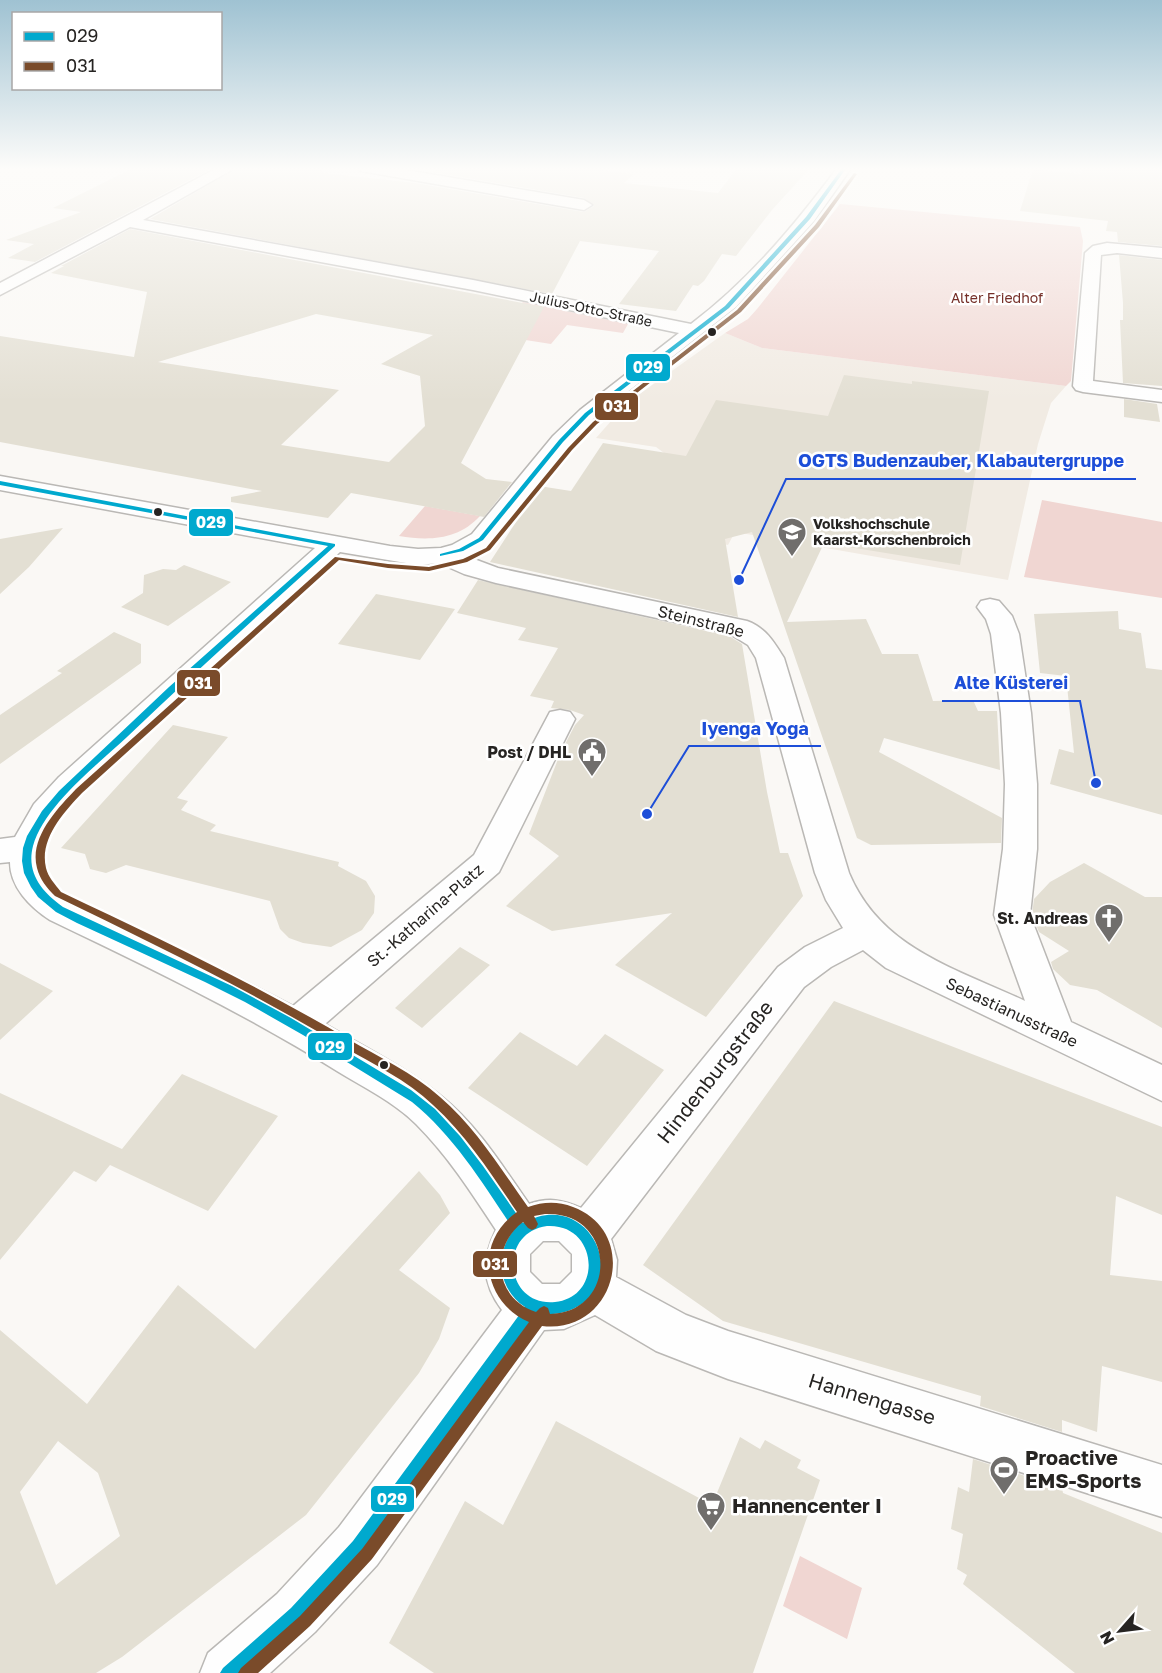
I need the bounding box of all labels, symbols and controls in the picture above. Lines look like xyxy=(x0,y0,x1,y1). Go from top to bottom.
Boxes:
legend xyxy=(12,12,222,90)
text: 029 xyxy=(66,24,99,46)
text: 031 xyxy=(66,54,97,76)
street label: Julius-Otto-Straße xyxy=(528,287,654,330)
park label: Alter Friedhof xyxy=(951,289,1043,306)
unlabelled marker xyxy=(706,326,718,338)
line badge: 029 xyxy=(625,353,671,382)
text: 029 xyxy=(633,357,663,377)
line badge: 031 xyxy=(594,392,639,421)
text: 031 xyxy=(603,396,631,416)
callout: OGTS Budenzauber, Klabautergruppe xyxy=(786,443,1136,479)
text: OGTS Budenzauber, Klabautergruppe xyxy=(798,449,1124,471)
unlabelled marker xyxy=(152,506,164,518)
line badge: 029 xyxy=(188,508,234,537)
text: 029 xyxy=(196,512,226,532)
place label: Volkshochschule Kaarst-Korschenbroich xyxy=(813,515,971,548)
school or university icon: Volkshochschule Kaarst-Korschenbroich xyxy=(776,516,808,558)
street label: Steinstraße xyxy=(656,601,746,641)
callout: Alte Küsterei xyxy=(942,665,1080,701)
line badge: 031 xyxy=(176,669,221,697)
text: Alte Küsterei xyxy=(954,671,1068,693)
text: 031 xyxy=(184,673,212,693)
callout: Iyenga Yoga xyxy=(689,710,821,746)
text: Iyenga Yoga xyxy=(701,717,809,739)
public building icon: Post / DHL xyxy=(576,736,608,778)
place label: Post / DHL xyxy=(487,742,571,762)
street label: St.-Katharina-Platz xyxy=(363,859,487,971)
church icon: St. Andreas xyxy=(1093,902,1125,944)
place label: St. Andreas xyxy=(997,908,1088,928)
street label: Sebastianusstraße xyxy=(943,973,1081,1051)
street label: Hindenburgstraße xyxy=(651,995,777,1147)
line badge: 029 xyxy=(307,1032,353,1061)
text: 029 xyxy=(315,1037,345,1057)
unlabelled marker xyxy=(378,1059,390,1071)
line badge: 031 xyxy=(472,1250,518,1278)
text: 031 xyxy=(481,1254,509,1274)
street label: Hannengasse xyxy=(806,1367,939,1429)
place label: Proactive EMS-Sports xyxy=(1025,1445,1141,1492)
sports icon: Proactive EMS-Sports xyxy=(988,1454,1020,1496)
line badge: 029 xyxy=(370,1485,415,1513)
text: 029 xyxy=(377,1489,407,1509)
supermarket icon: Hannencenter I xyxy=(695,1490,727,1532)
place label: Hannencenter I xyxy=(732,1493,882,1517)
north arrow xyxy=(1090,1601,1150,1661)
text: N xyxy=(1095,1628,1118,1648)

